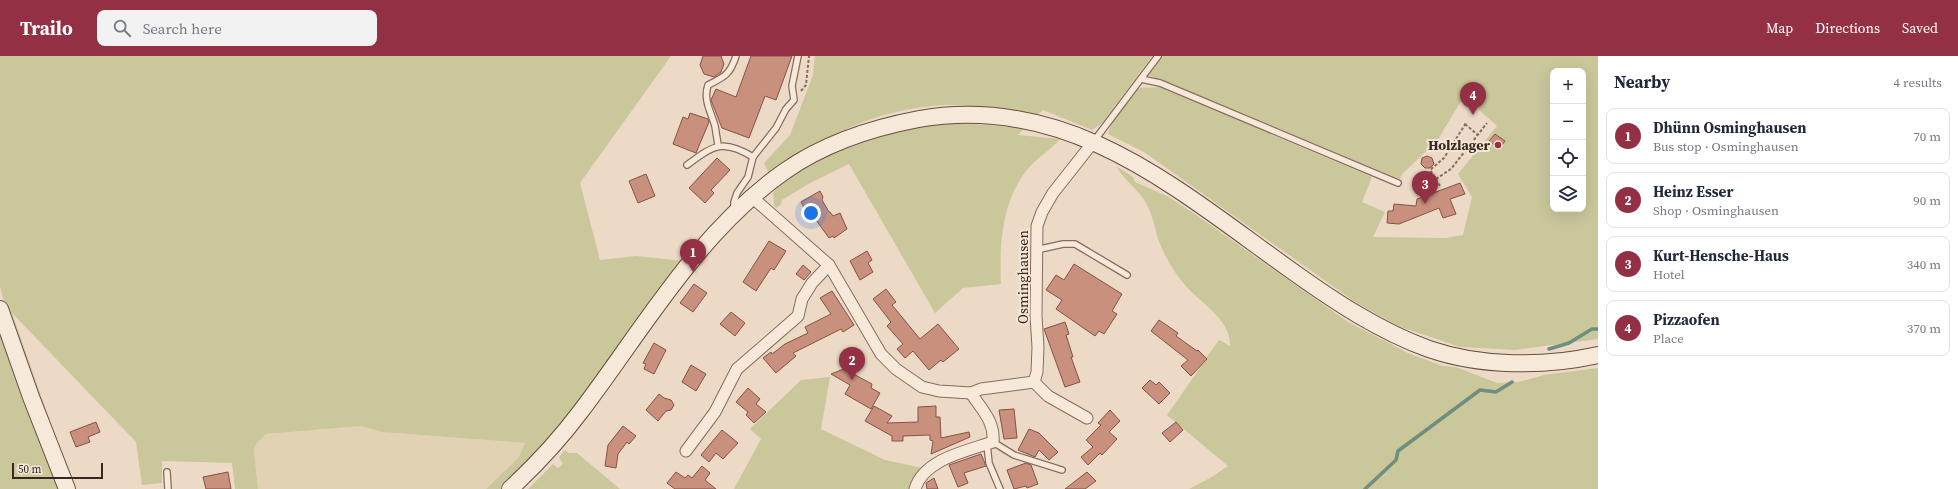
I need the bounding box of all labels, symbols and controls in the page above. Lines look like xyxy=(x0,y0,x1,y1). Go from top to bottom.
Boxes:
search box xyxy=(97,10,377,46)
text: Trailo xyxy=(20,15,73,41)
icon: search xyxy=(111,17,133,39)
text: Search here xyxy=(143,18,222,39)
text: Map xyxy=(1766,18,1793,38)
text: Directions xyxy=(1815,18,1880,38)
text: Saved xyxy=(1902,18,1938,38)
map controls xyxy=(1550,68,1586,212)
button: + xyxy=(1550,68,1586,104)
text: Nearby xyxy=(1614,70,1670,94)
text: 4 results xyxy=(1894,74,1942,91)
pin: 4 xyxy=(1460,82,1486,115)
button: − xyxy=(1550,104,1586,140)
text: Dhünn Osminghausen xyxy=(1653,117,1806,138)
text: 1 xyxy=(1624,128,1632,145)
text: 70 m xyxy=(1913,128,1941,145)
place label: Holzlager xyxy=(1428,135,1490,155)
text: Bus stop · Osminghausen xyxy=(1653,138,1799,155)
marker: Holzlager xyxy=(1493,140,1503,150)
button: locate xyxy=(1550,140,1586,176)
pin: 3 xyxy=(1412,171,1438,204)
button: layers xyxy=(1550,176,1586,212)
text: Heinz Esser xyxy=(1653,181,1733,202)
text: 2 xyxy=(1624,192,1632,209)
text: 90 m xyxy=(1913,192,1941,209)
text: Shop · Osminghausen xyxy=(1653,202,1779,219)
your location xyxy=(801,203,821,223)
street label: Osminghausen xyxy=(1013,230,1033,324)
pin: 1 xyxy=(680,239,706,272)
text: Kurt-Hensche-Haus xyxy=(1653,245,1789,266)
text: 3 xyxy=(1624,256,1632,273)
text: 340 m xyxy=(1907,256,1941,273)
text: Hotel xyxy=(1653,266,1685,283)
text: Pizzaofen xyxy=(1653,309,1720,330)
text: 4 xyxy=(1624,320,1632,337)
text: 370 m xyxy=(1907,320,1941,337)
text: Place xyxy=(1653,330,1684,347)
pin: 2 xyxy=(839,347,865,380)
scale bar xyxy=(12,461,103,480)
text: 50 m xyxy=(18,462,41,477)

